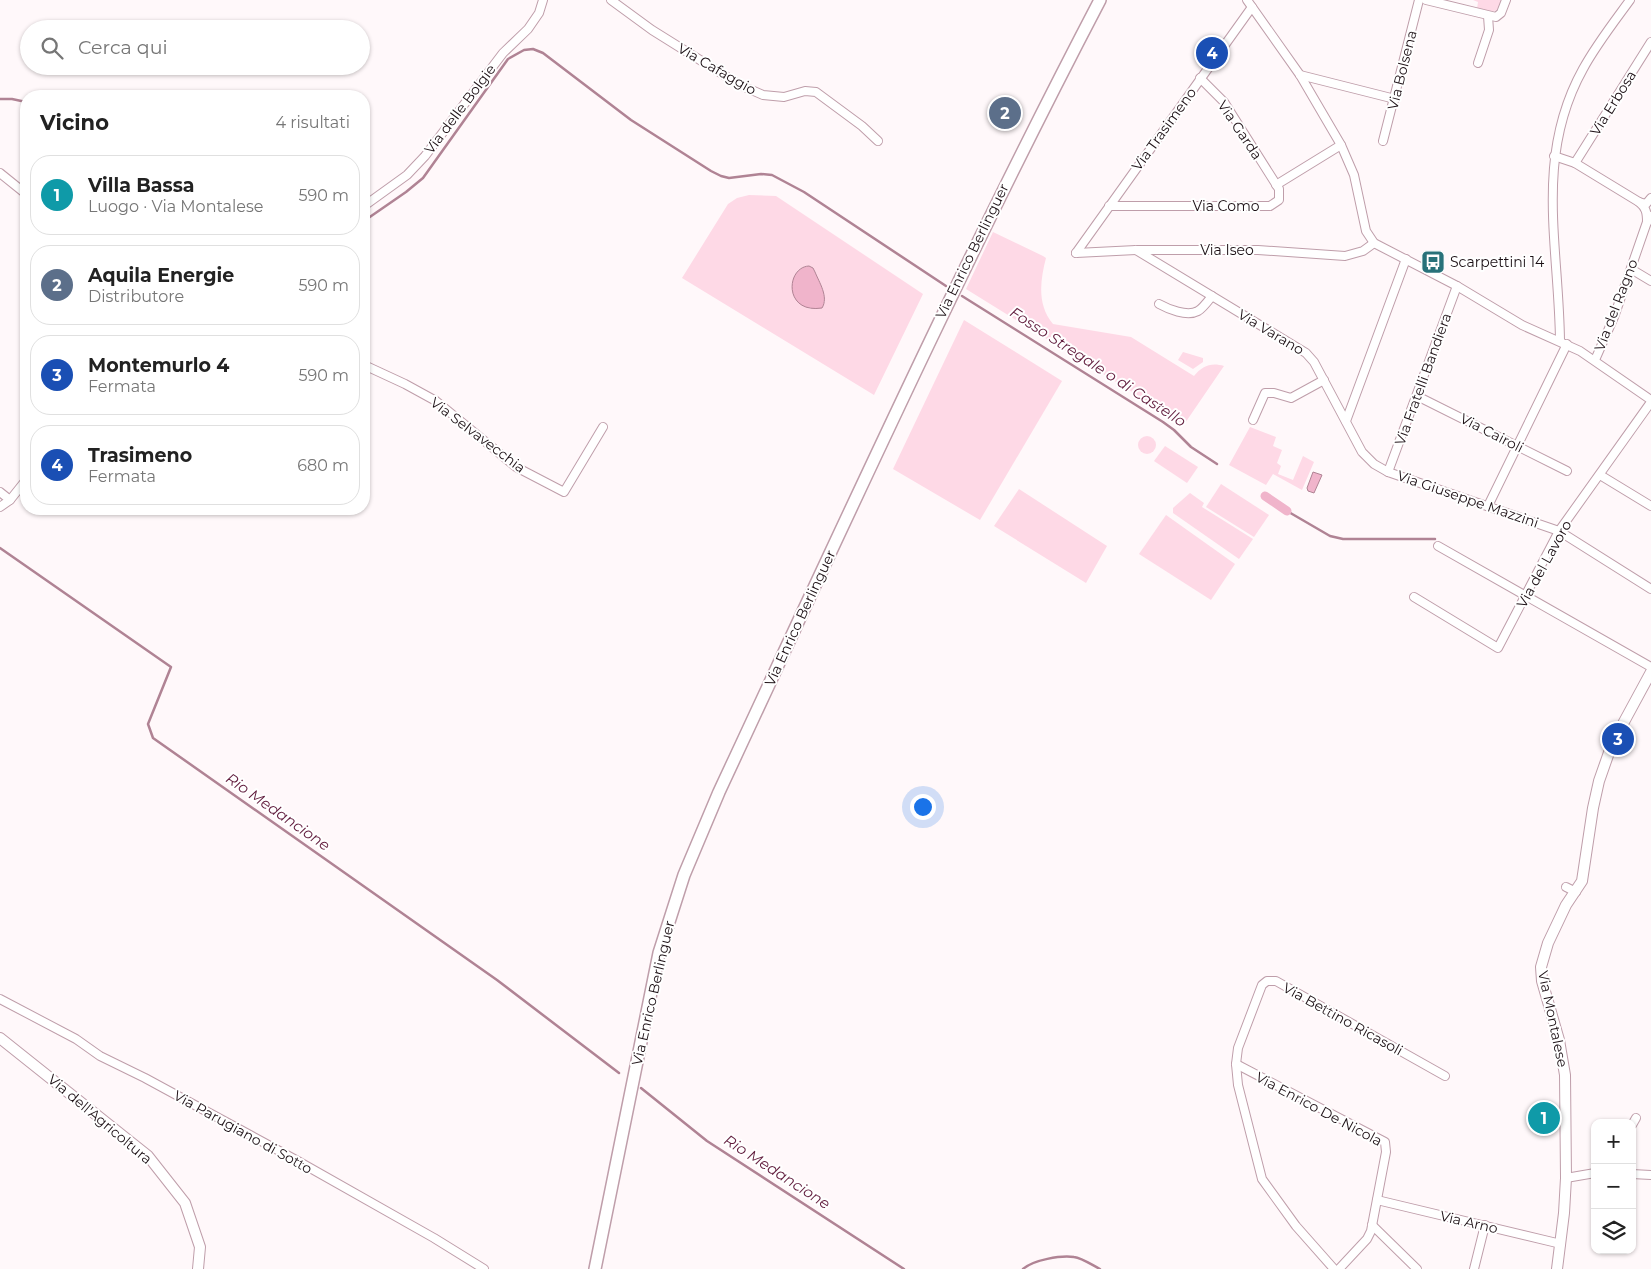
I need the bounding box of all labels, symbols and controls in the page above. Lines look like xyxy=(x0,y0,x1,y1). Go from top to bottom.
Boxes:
search box xyxy=(20,20,370,75)
street label: Via Bolsena xyxy=(1383,28,1421,112)
icon: search xyxy=(38,34,66,62)
pin: 4 xyxy=(1196,34,1228,72)
text: Cerca qui xyxy=(78,36,168,59)
street label: Via Cafaggio xyxy=(674,39,760,99)
street label: Via delle Bolgie xyxy=(420,61,500,157)
street label: Via Erbosa xyxy=(1586,67,1640,139)
street label: Via Trasimeno xyxy=(1128,84,1200,174)
pin: 2 xyxy=(989,94,1021,132)
street label: Via Garda xyxy=(1214,97,1266,163)
text: Vicino xyxy=(40,110,109,135)
text: 4 risultati xyxy=(275,113,350,132)
text: Villa Bassa xyxy=(88,174,195,197)
street label: Via Enrico Berlinguer xyxy=(931,180,1013,322)
text: 1 xyxy=(54,186,60,205)
text: 590 m xyxy=(298,186,349,205)
text: Luogo · Via Montalese xyxy=(88,197,264,216)
street label: Via Como xyxy=(1192,197,1260,215)
street label: Via Iseo xyxy=(1200,241,1254,259)
bus stop icon: Scarpettini 14 xyxy=(1420,249,1446,275)
place label: Scarpettini 14 xyxy=(1450,253,1545,271)
street label: Via del Ragno xyxy=(1590,256,1642,353)
text: Aquila Energie xyxy=(88,264,234,287)
text: 2 xyxy=(52,276,62,295)
text: 590 m xyxy=(298,276,349,295)
text: Distributore xyxy=(88,287,184,306)
water label: Fosso Stregale o di Castello xyxy=(1007,302,1190,431)
street label: Via Varano xyxy=(1235,305,1308,359)
street label: Via Fratelli Bandiera xyxy=(1391,310,1455,448)
text: Montemurlo 4 xyxy=(88,354,229,377)
text: 3 xyxy=(52,366,62,385)
text: 590 m xyxy=(298,366,349,385)
text: Fermata xyxy=(88,377,156,396)
street label: Via Selvavecchia xyxy=(427,393,529,477)
street label: Via Cairoli xyxy=(1457,409,1527,457)
text: Trasimeno xyxy=(88,444,192,467)
text: 4 xyxy=(51,456,63,475)
text: 680 m xyxy=(297,456,349,475)
street label: Via Giuseppe Mazzini xyxy=(1395,466,1541,532)
text: Fermata xyxy=(88,467,156,486)
street label: Via del Lavoro xyxy=(1513,517,1576,611)
street label: Via Enrico Berlinguer xyxy=(761,547,840,689)
pin: 3 xyxy=(1602,720,1634,758)
water label: Rio Medancione xyxy=(222,769,334,855)
your location xyxy=(910,794,936,820)
street label: Via Enrico Berlinguer xyxy=(628,918,679,1067)
street label: Via Montalese xyxy=(1534,969,1572,1069)
street label: Via Bettino Ricasoli xyxy=(1280,979,1406,1059)
street label: Via Enrico De Nicola xyxy=(1253,1068,1385,1150)
street label: Via dell'Agricoltura xyxy=(44,1070,156,1168)
street label: Via Parugiano di Sotto xyxy=(170,1086,316,1178)
pin: 1 xyxy=(1528,1099,1560,1137)
map controls xyxy=(1591,1119,1636,1254)
button: + xyxy=(1591,1119,1636,1164)
water label: Rio Medancione xyxy=(720,1130,834,1213)
button: − xyxy=(1591,1164,1636,1209)
street label: Via Arno xyxy=(1438,1207,1500,1237)
button: layers xyxy=(1591,1209,1636,1254)

